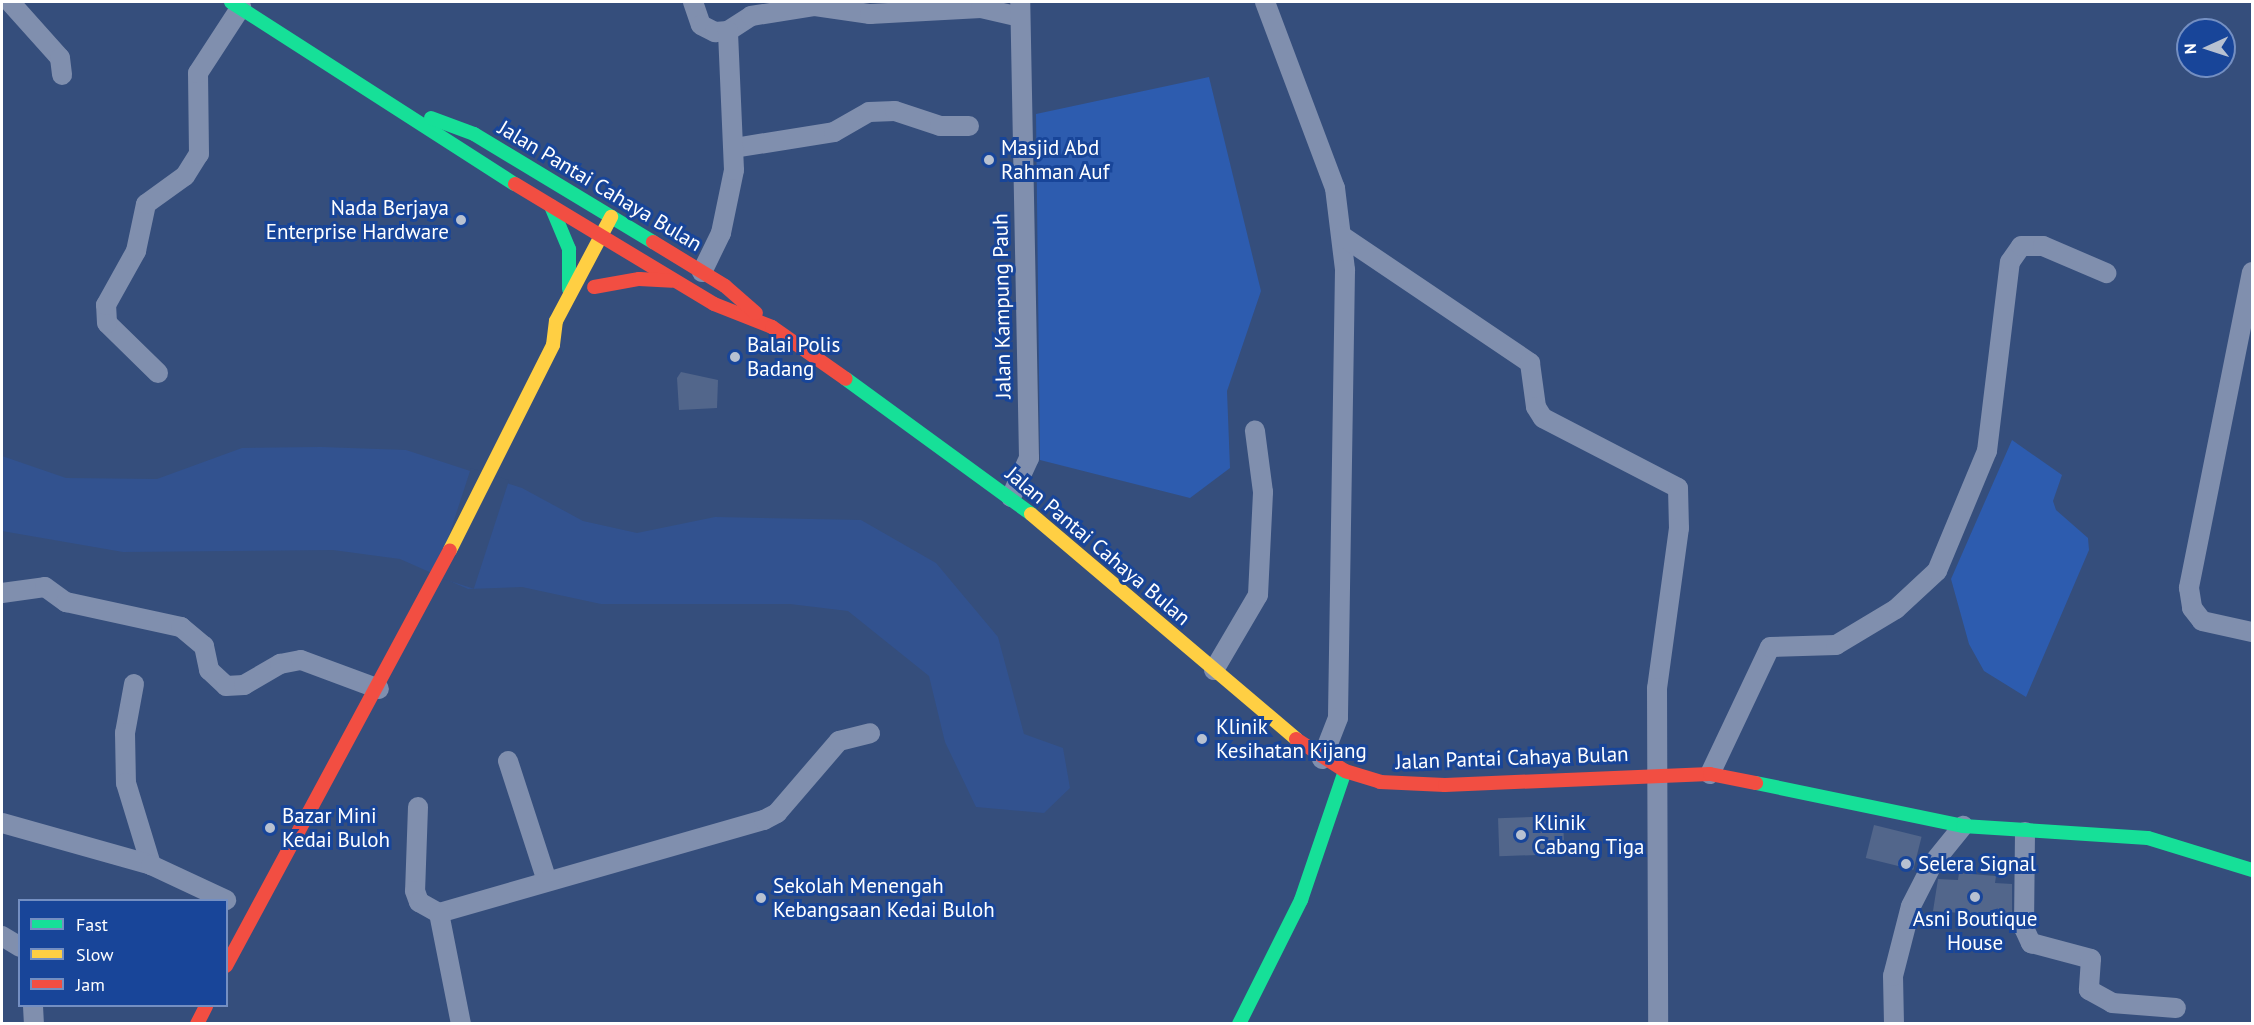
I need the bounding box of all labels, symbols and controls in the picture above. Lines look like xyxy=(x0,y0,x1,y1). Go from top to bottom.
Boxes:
north arrow xyxy=(2176,18,2236,78)
text: N xyxy=(2180,43,2200,55)
street label: Jalan Pantai Cahaya Bulan xyxy=(494,115,706,257)
place label: Masjid Abd Rahman Auf xyxy=(1001,135,1110,185)
marker: Masjid Abd Rahman Auf xyxy=(982,153,996,167)
place label: Nada Berjaya Enterprise Hardware xyxy=(266,195,449,245)
marker: Nada Berjaya Enterprise Hardware xyxy=(454,213,468,227)
street label: Jalan Kampung Pauh xyxy=(988,213,1016,399)
place label: Balai Polis Badang xyxy=(747,332,840,382)
marker: Balai Polis Badang xyxy=(728,350,742,364)
street label: Jalan Pantai Cahaya Bulan xyxy=(1001,461,1195,631)
place label: Klinik Kesihatan Kijang xyxy=(1216,714,1367,764)
marker: Klinik Kesihatan Kijang xyxy=(1193,730,1211,748)
street label: Jalan Pantai Cahaya Bulan xyxy=(1395,741,1629,775)
place label: Bazar Mini Kedai Buloh xyxy=(282,803,390,853)
place label: Klinik Cabang Tiga xyxy=(1534,810,1645,860)
marker: Bazar Mini Kedai Buloh xyxy=(263,821,277,835)
marker: Klinik Cabang Tiga xyxy=(1512,826,1530,844)
place label: Selera Signal xyxy=(1918,851,2036,877)
marker: Selera Signal xyxy=(1899,857,1913,871)
place label: Sekolah Menengah Kebangsaan Kedai Buloh xyxy=(773,873,995,923)
marker: Asni Boutique House xyxy=(1968,890,1982,904)
marker: Sekolah Menengah Kebangsaan Kedai Buloh xyxy=(754,891,768,905)
legend xyxy=(18,899,228,1007)
place label: Asni Boutique House xyxy=(1913,906,2037,956)
text: Fast xyxy=(76,913,108,936)
text: Slow xyxy=(76,943,114,966)
text: Jam xyxy=(76,973,105,996)

